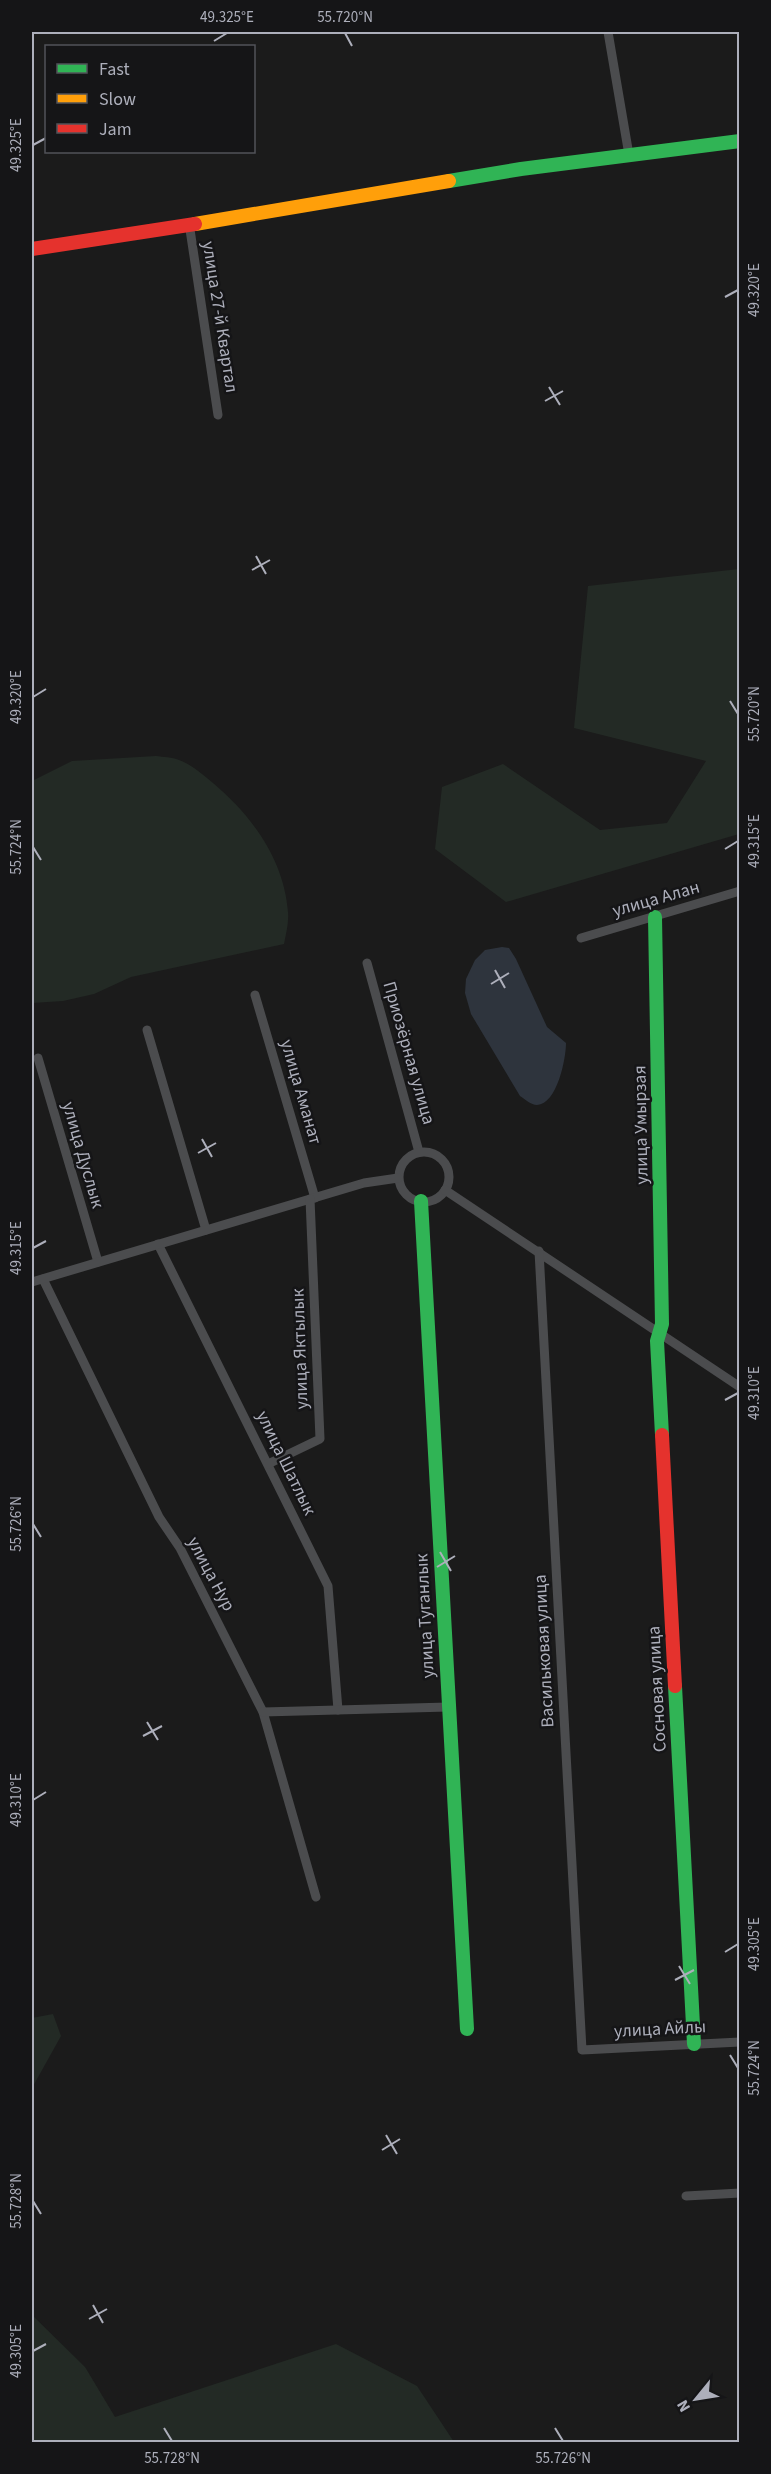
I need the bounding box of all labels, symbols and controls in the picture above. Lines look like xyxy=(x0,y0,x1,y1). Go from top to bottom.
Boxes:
text: 49.325°E xyxy=(200,7,254,28)
text: 55.720°N xyxy=(317,7,373,28)
legend xyxy=(45,45,255,153)
text: Fast xyxy=(99,57,130,82)
text: Slow xyxy=(99,87,136,112)
text: Jam xyxy=(99,117,132,142)
text: 49.325°E xyxy=(6,118,27,172)
street label: улица 27-й Квартал xyxy=(196,240,244,394)
text: 49.320°E xyxy=(744,263,765,317)
text: 49.320°E xyxy=(6,670,27,724)
text: 55.720°N xyxy=(744,686,765,742)
text: 49.315°E xyxy=(744,814,765,868)
text: 55.724°N xyxy=(6,819,27,875)
street label: улица Алан xyxy=(609,875,703,923)
street label: Приозёрная улица xyxy=(377,979,441,1127)
street label: улица Аманат xyxy=(274,1037,328,1147)
street label: улица Умырзая xyxy=(627,1065,655,1185)
street label: улица Дуслык xyxy=(56,1099,110,1211)
text: 49.315°E xyxy=(6,1221,27,1275)
street label: улица Яктылык xyxy=(285,1288,315,1410)
text: 49.310°E xyxy=(744,1366,765,1420)
street label: улица Шатлык xyxy=(250,1406,322,1520)
text: 55.726°N xyxy=(6,1496,27,1552)
street label: улица Нур xyxy=(181,1532,241,1616)
street label: улица Туганлык xyxy=(409,1553,441,1679)
street label: Васильковая улица xyxy=(528,1574,560,1728)
street label: Сосновая улица xyxy=(641,1625,673,1753)
text: 49.310°E xyxy=(6,1773,27,1827)
text: 49.305°E xyxy=(744,1917,765,1971)
street label: улица Айлы xyxy=(613,2014,707,2044)
text: 55.724°N xyxy=(744,2040,765,2096)
text: 55.728°N xyxy=(6,2173,27,2229)
text: 49.305°E xyxy=(6,2324,27,2378)
north arrow xyxy=(666,2369,726,2429)
text: N xyxy=(672,2396,696,2416)
text: 55.728°N xyxy=(144,2448,200,2469)
text: 55.726°N xyxy=(535,2448,591,2469)

